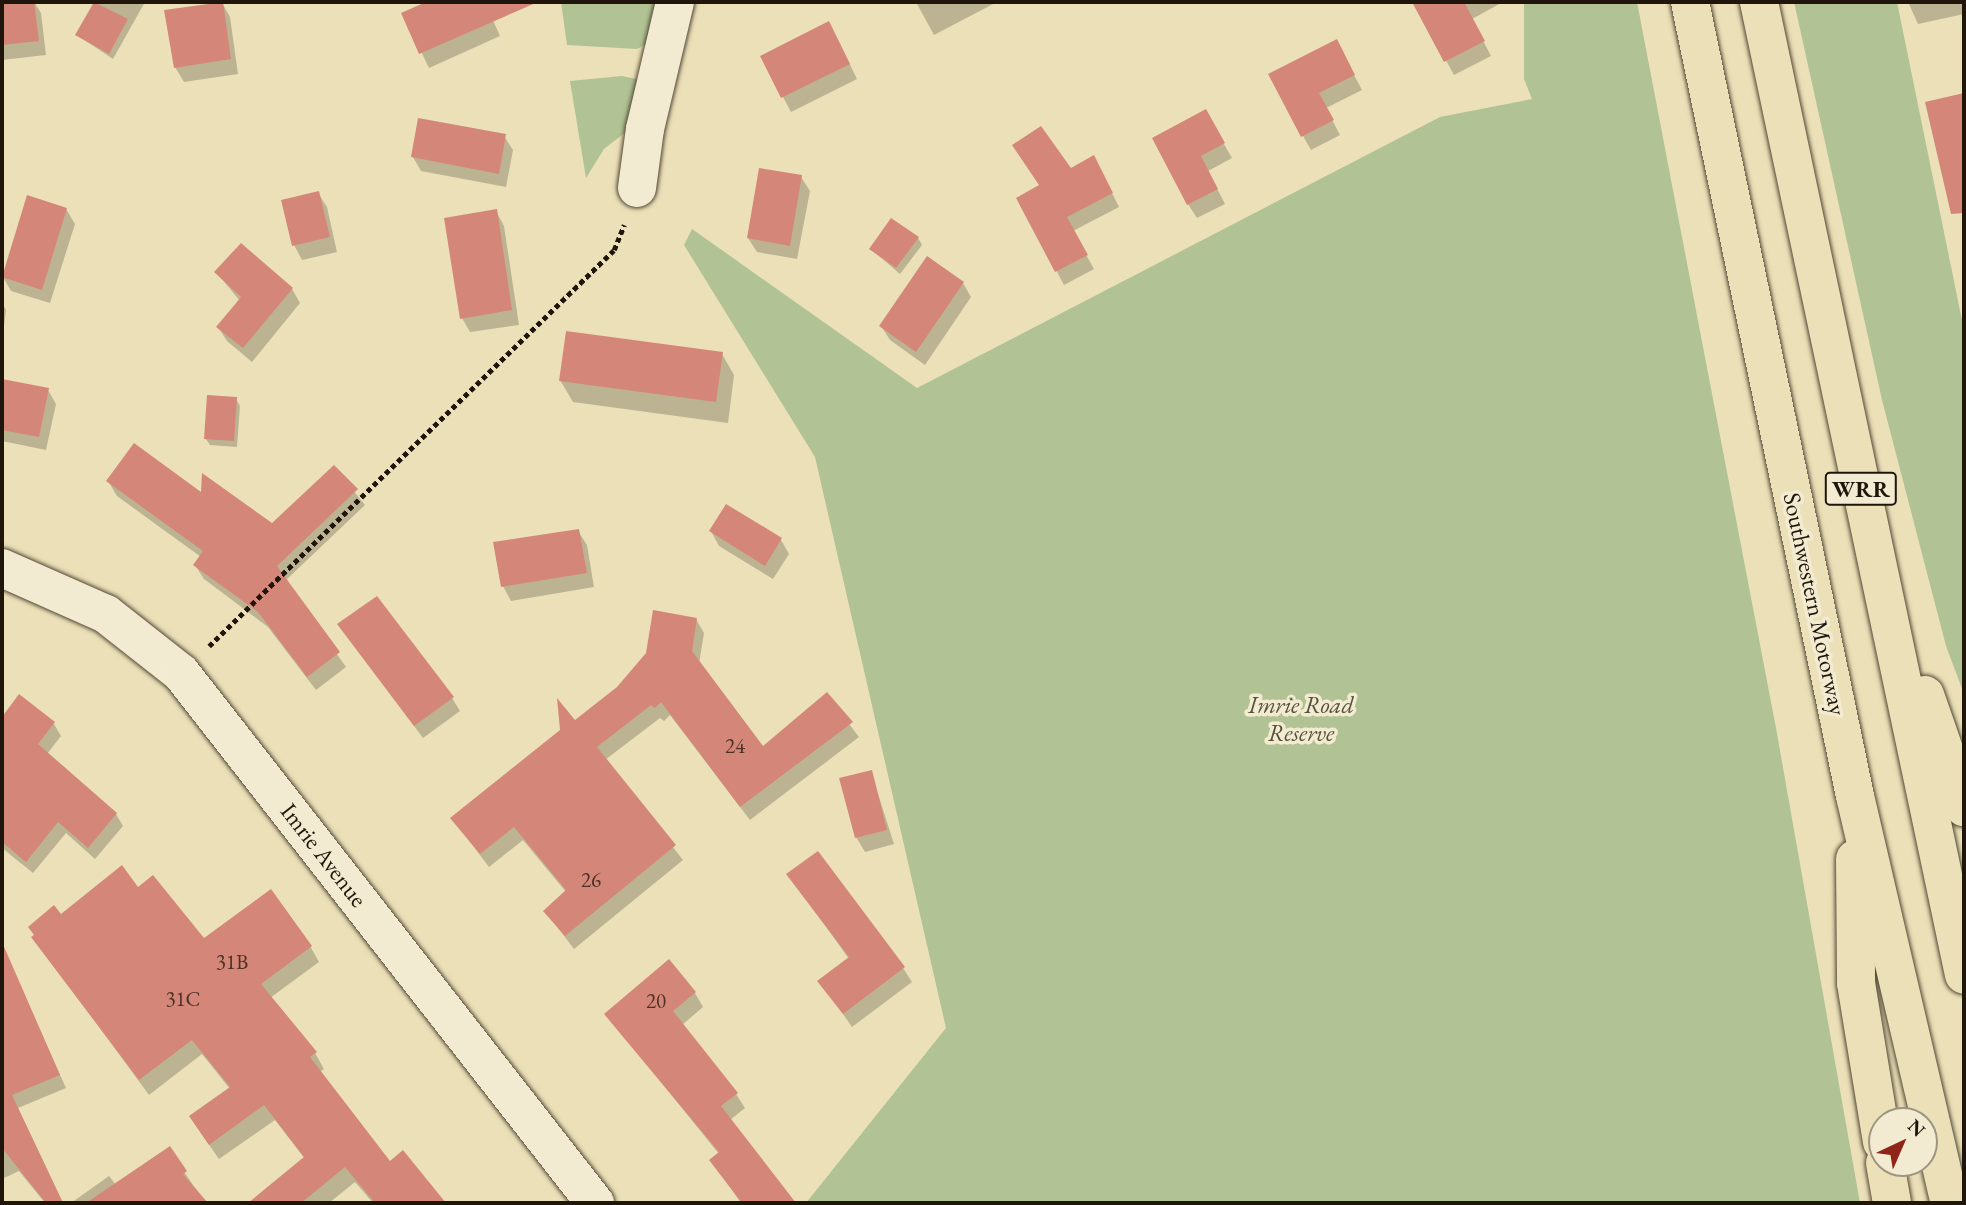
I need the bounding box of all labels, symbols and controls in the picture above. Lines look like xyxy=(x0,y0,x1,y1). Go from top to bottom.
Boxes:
road number: WRR xyxy=(1824,470,1898,509)
street label: Southwestern Motorway xyxy=(1777,490,1853,718)
park label: Imrie Road Reserve xyxy=(1248,691,1354,747)
house number: 24 xyxy=(725,733,745,759)
street label: Imrie Avenue xyxy=(275,797,373,913)
house number: 26 xyxy=(581,867,601,893)
house number: 31B xyxy=(216,949,248,975)
house number: 31C xyxy=(165,986,201,1012)
house number: 20 xyxy=(646,988,666,1014)
north arrow xyxy=(1868,1107,1938,1177)
text: N xyxy=(1902,1114,1931,1142)

